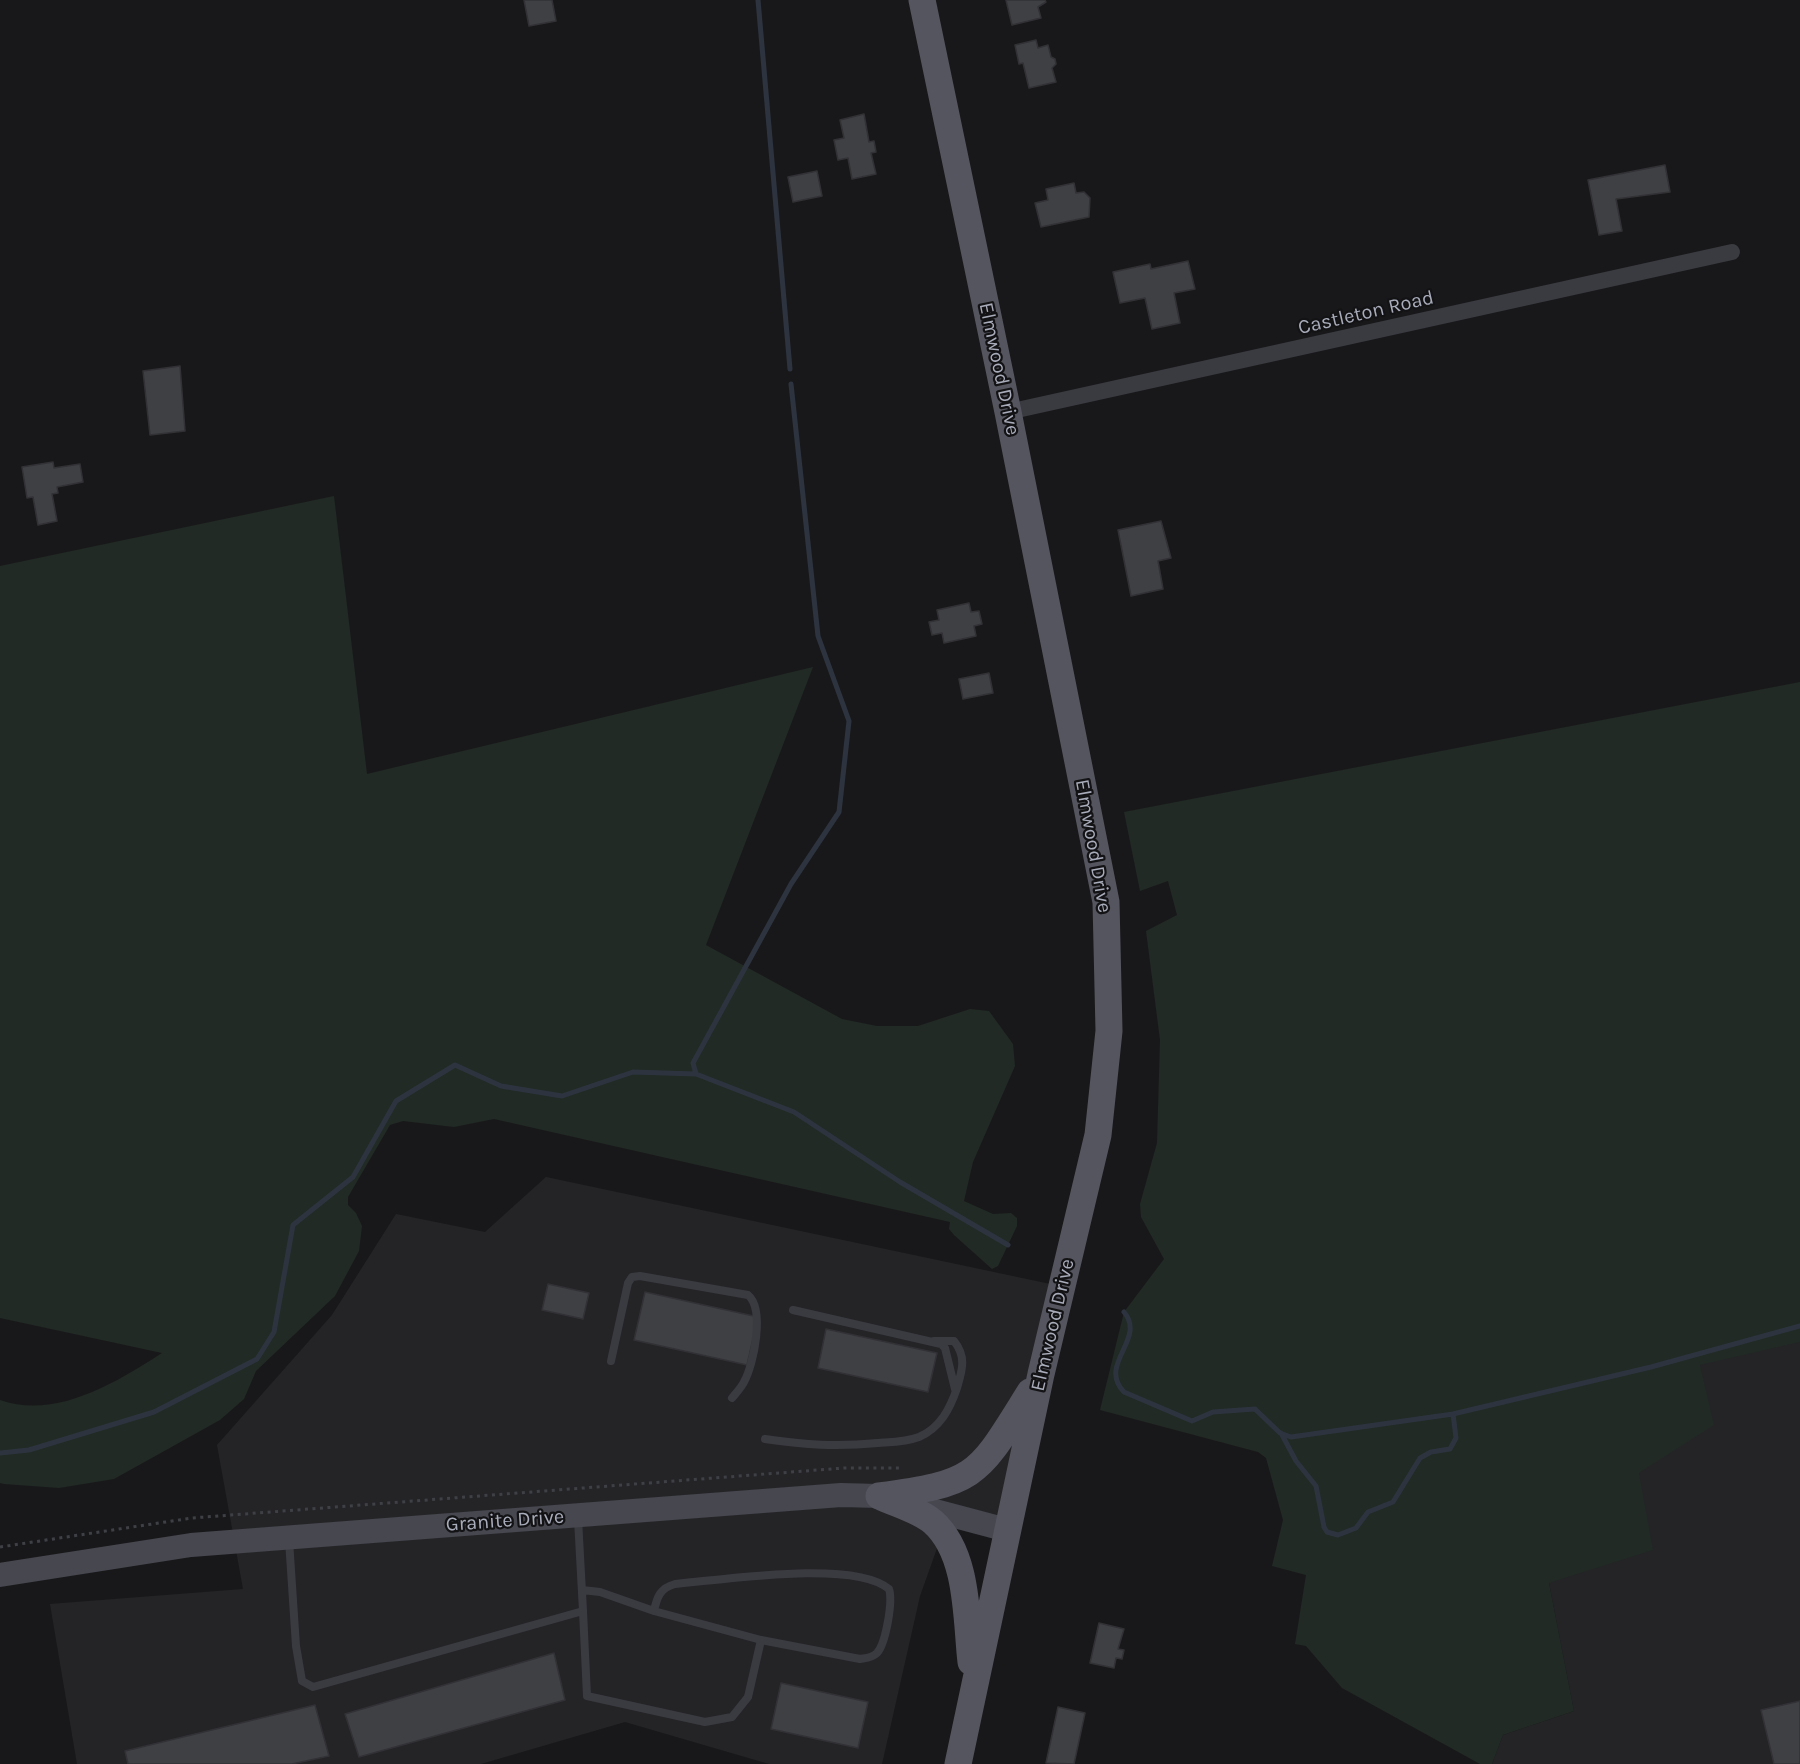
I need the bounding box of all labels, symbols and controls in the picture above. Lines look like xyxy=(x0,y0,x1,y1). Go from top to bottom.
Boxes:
street label: Castleton Road xyxy=(1296,286,1436,340)
street label: Elmwood Drive xyxy=(973,300,1025,438)
street label: Elmwood Drive xyxy=(1069,777,1117,915)
street label: Elmwood Drive xyxy=(1026,1256,1080,1394)
street label: Granite Drive xyxy=(445,1505,565,1537)

